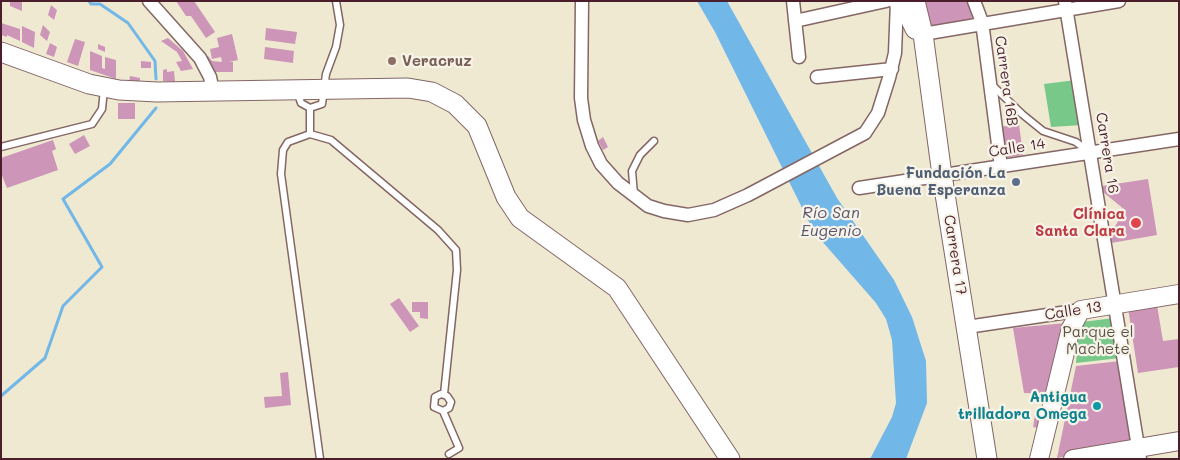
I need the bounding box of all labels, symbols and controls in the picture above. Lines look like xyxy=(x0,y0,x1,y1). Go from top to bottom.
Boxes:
street label: Carrera 16B xyxy=(991,35,1021,127)
place label: Veracruz xyxy=(402,52,472,70)
marker: Veracruz xyxy=(386,55,398,67)
street label: Carrera 16 xyxy=(1092,111,1122,195)
street label: Calle 14 xyxy=(987,135,1047,161)
place label: Fundación La Buena Esperanza xyxy=(876,164,1006,199)
marker: Fundación La Buena Esperanza xyxy=(1010,176,1022,188)
water label: Río San Eugenio xyxy=(801,203,861,241)
place label: Clínica Santa Clara xyxy=(1035,205,1125,240)
street label: Carrera 17 xyxy=(940,214,970,296)
marker: Clínica Santa Clara xyxy=(1129,216,1143,230)
street label: Calle 13 xyxy=(1043,298,1103,324)
park label: Parque el Machete xyxy=(1063,323,1133,358)
place label: Antigua trilladora Omega xyxy=(958,388,1087,423)
marker: Antigua trilladora Omega xyxy=(1091,400,1103,412)

